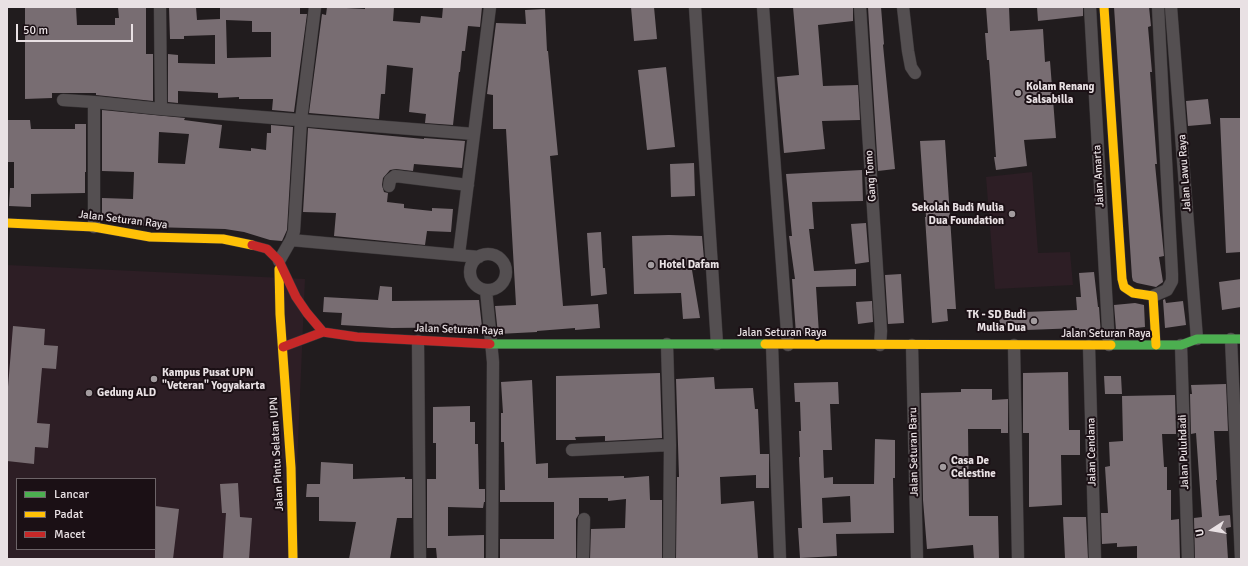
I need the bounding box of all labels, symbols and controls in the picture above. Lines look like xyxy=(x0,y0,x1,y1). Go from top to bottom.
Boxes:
scale bar xyxy=(18,16,135,42)
text: 50 m xyxy=(23,23,48,38)
place label: Kolam Renang Salsabilla xyxy=(1026,80,1095,106)
marker: Kolam Renang Salsabilla xyxy=(1013,88,1023,98)
street label: Jalan Lawu Raya xyxy=(1176,134,1194,212)
street label: Jalan Amarta xyxy=(1091,145,1107,207)
street label: Gang Tomo xyxy=(863,150,879,202)
place label: Sekolah Budi Mulia Dua Foundation xyxy=(912,201,1004,227)
street label: Jalan Seturan Raya xyxy=(78,208,168,232)
marker: Sekolah Budi Mulia Dua Foundation xyxy=(1007,209,1017,219)
place label: Hotel Dafam xyxy=(659,258,719,272)
marker: Hotel Dafam xyxy=(646,260,656,270)
place label: TK - SD Budi Mulia Dua xyxy=(967,308,1026,334)
marker: TK - SD Budi Mulia Dua xyxy=(1029,316,1039,326)
street label: Jalan Seturan Raya xyxy=(414,322,504,338)
street label: Jalan Seturan Raya xyxy=(737,326,827,340)
street label: Jalan Seturan Raya xyxy=(1061,327,1151,341)
place label: Kampus Pusat UPN "Veteran" Yogyakarta xyxy=(162,366,265,392)
marker: Kampus Pusat UPN "Veteran" Yogyakarta xyxy=(149,374,159,384)
place label: Gedung ALD xyxy=(97,386,156,400)
marker: Gedung ALD xyxy=(84,388,94,398)
street label: Jalan Pintu Selatan UPN xyxy=(267,397,287,511)
street label: Jalan Seturan Baru xyxy=(907,407,921,497)
street label: Jalan Puluhdadi xyxy=(1176,414,1192,490)
street label: Jalan Cendana xyxy=(1085,418,1099,486)
place label: Casa De Celestine xyxy=(951,454,996,480)
marker: Casa De Celestine xyxy=(938,462,948,472)
legend xyxy=(16,478,156,550)
text: Lancar xyxy=(54,487,89,502)
text: Padat xyxy=(54,507,83,522)
north arrow xyxy=(1192,510,1232,550)
text: Macet xyxy=(54,527,86,542)
text: U xyxy=(1193,528,1207,538)

